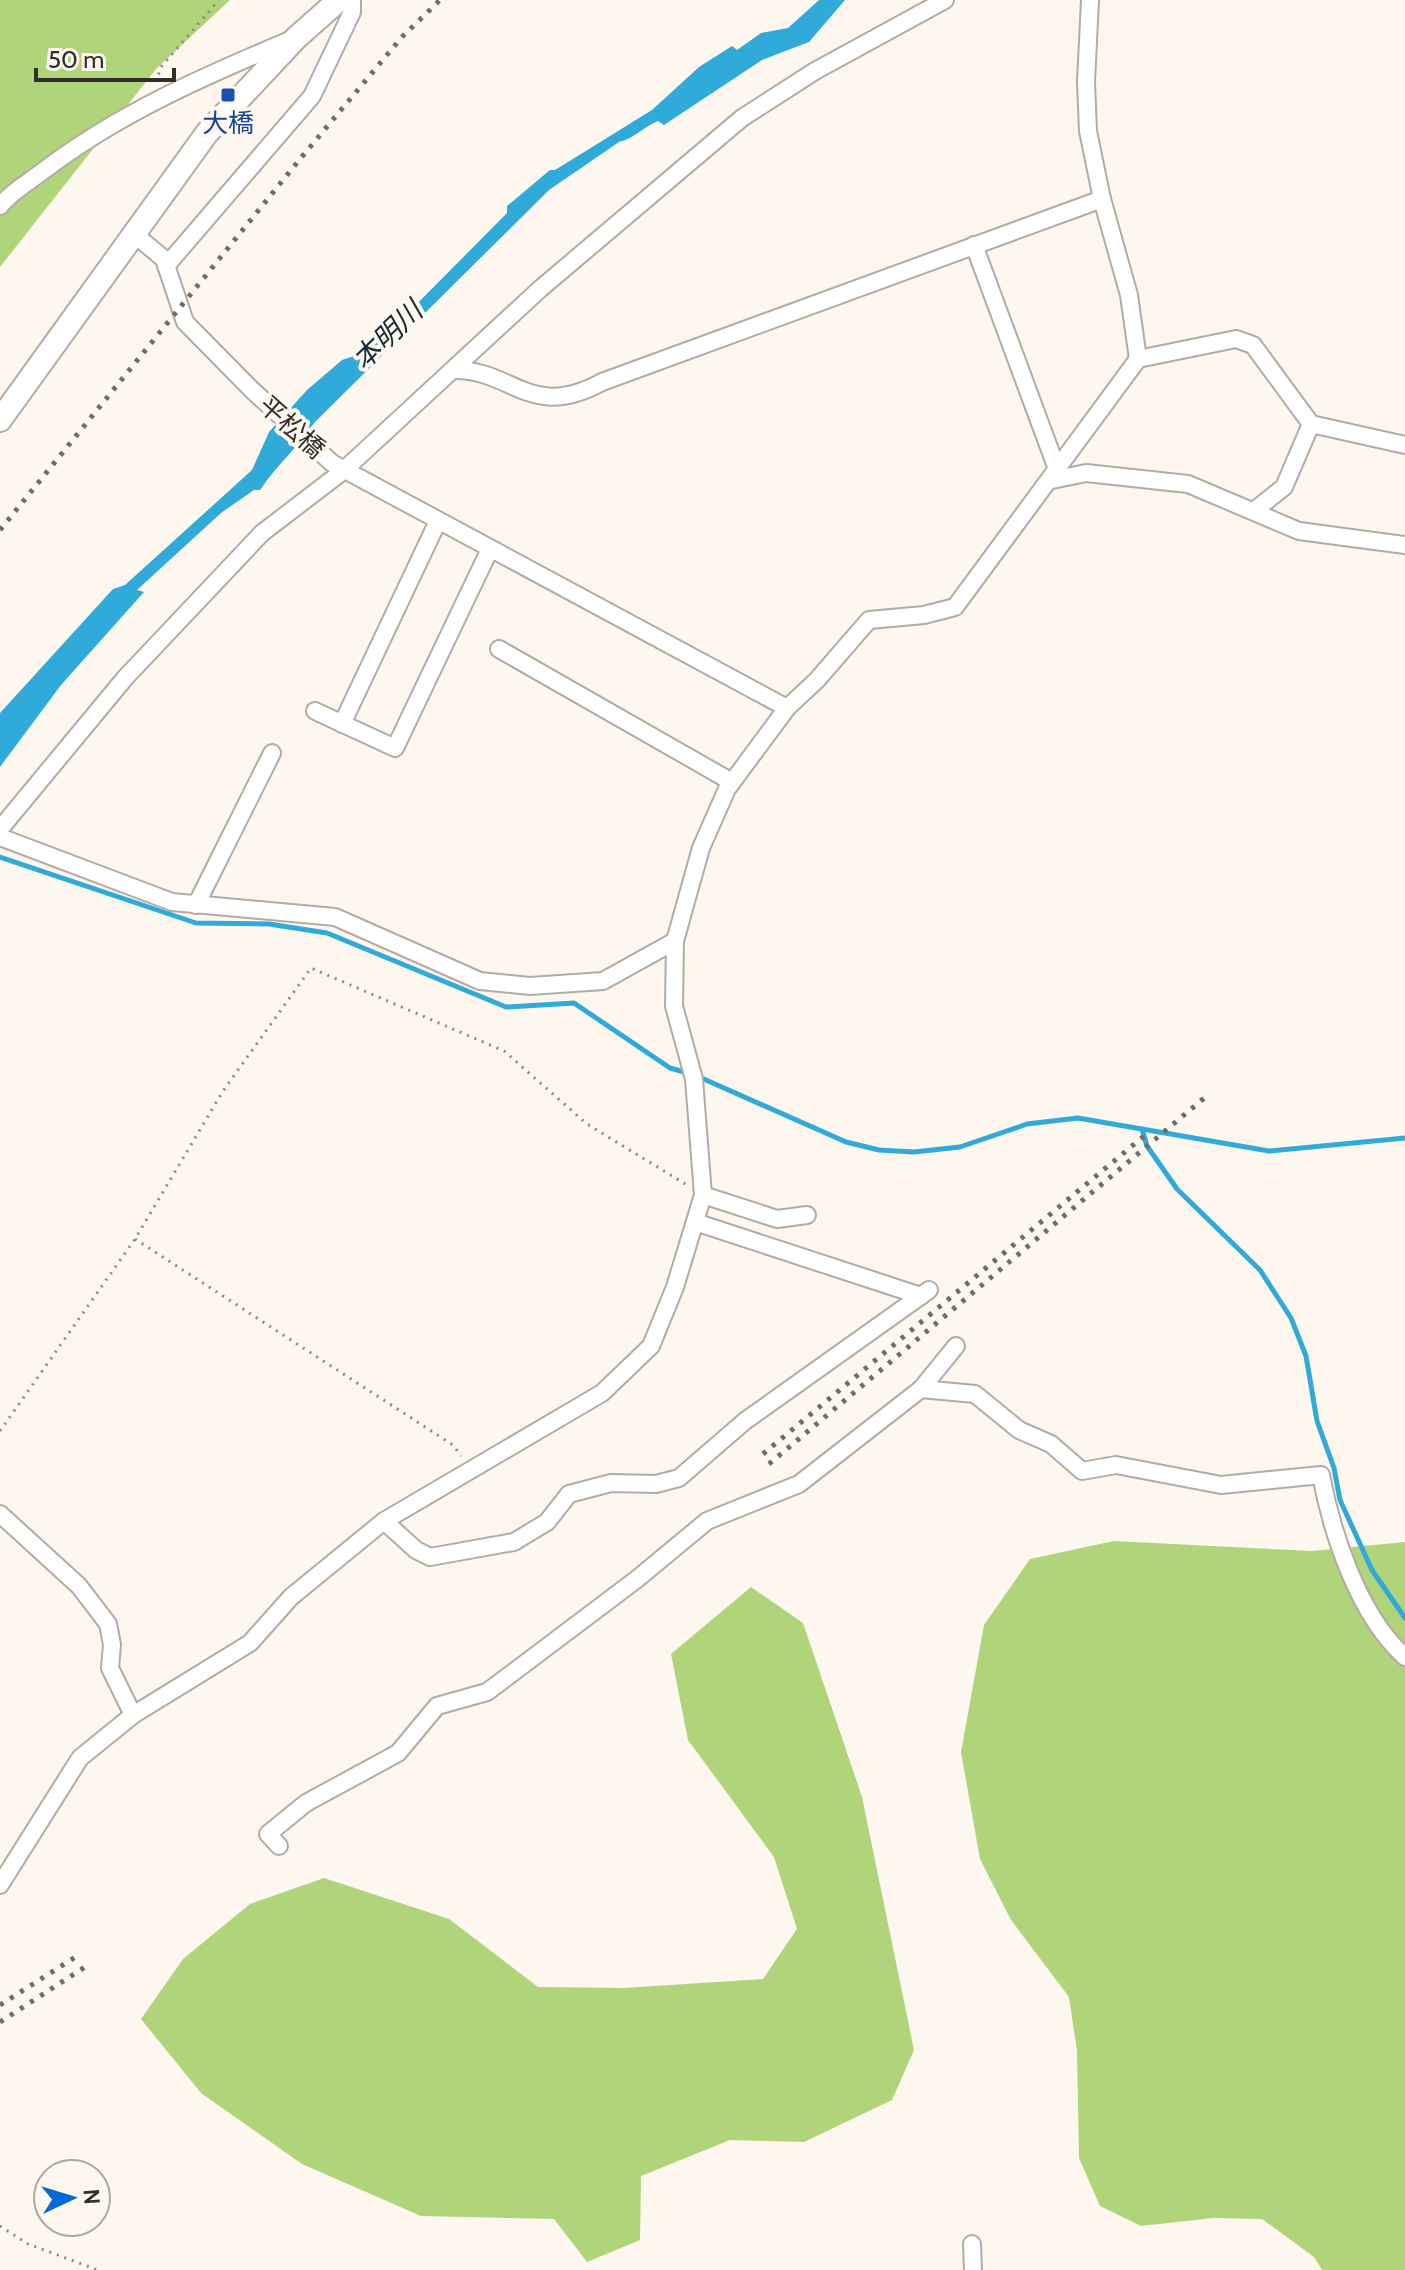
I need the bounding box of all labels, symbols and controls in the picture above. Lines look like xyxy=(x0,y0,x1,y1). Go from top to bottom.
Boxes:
scale bar xyxy=(36,32,174,82)
text: 50 m xyxy=(48,45,104,74)
marker: 大橋 xyxy=(219,86,237,104)
place label: 大橋 xyxy=(202,107,254,139)
water label: 本明川 xyxy=(345,292,431,376)
street label: 平松橋 xyxy=(252,389,332,465)
north arrow xyxy=(32,2158,112,2238)
text: N xyxy=(77,2188,105,2205)

